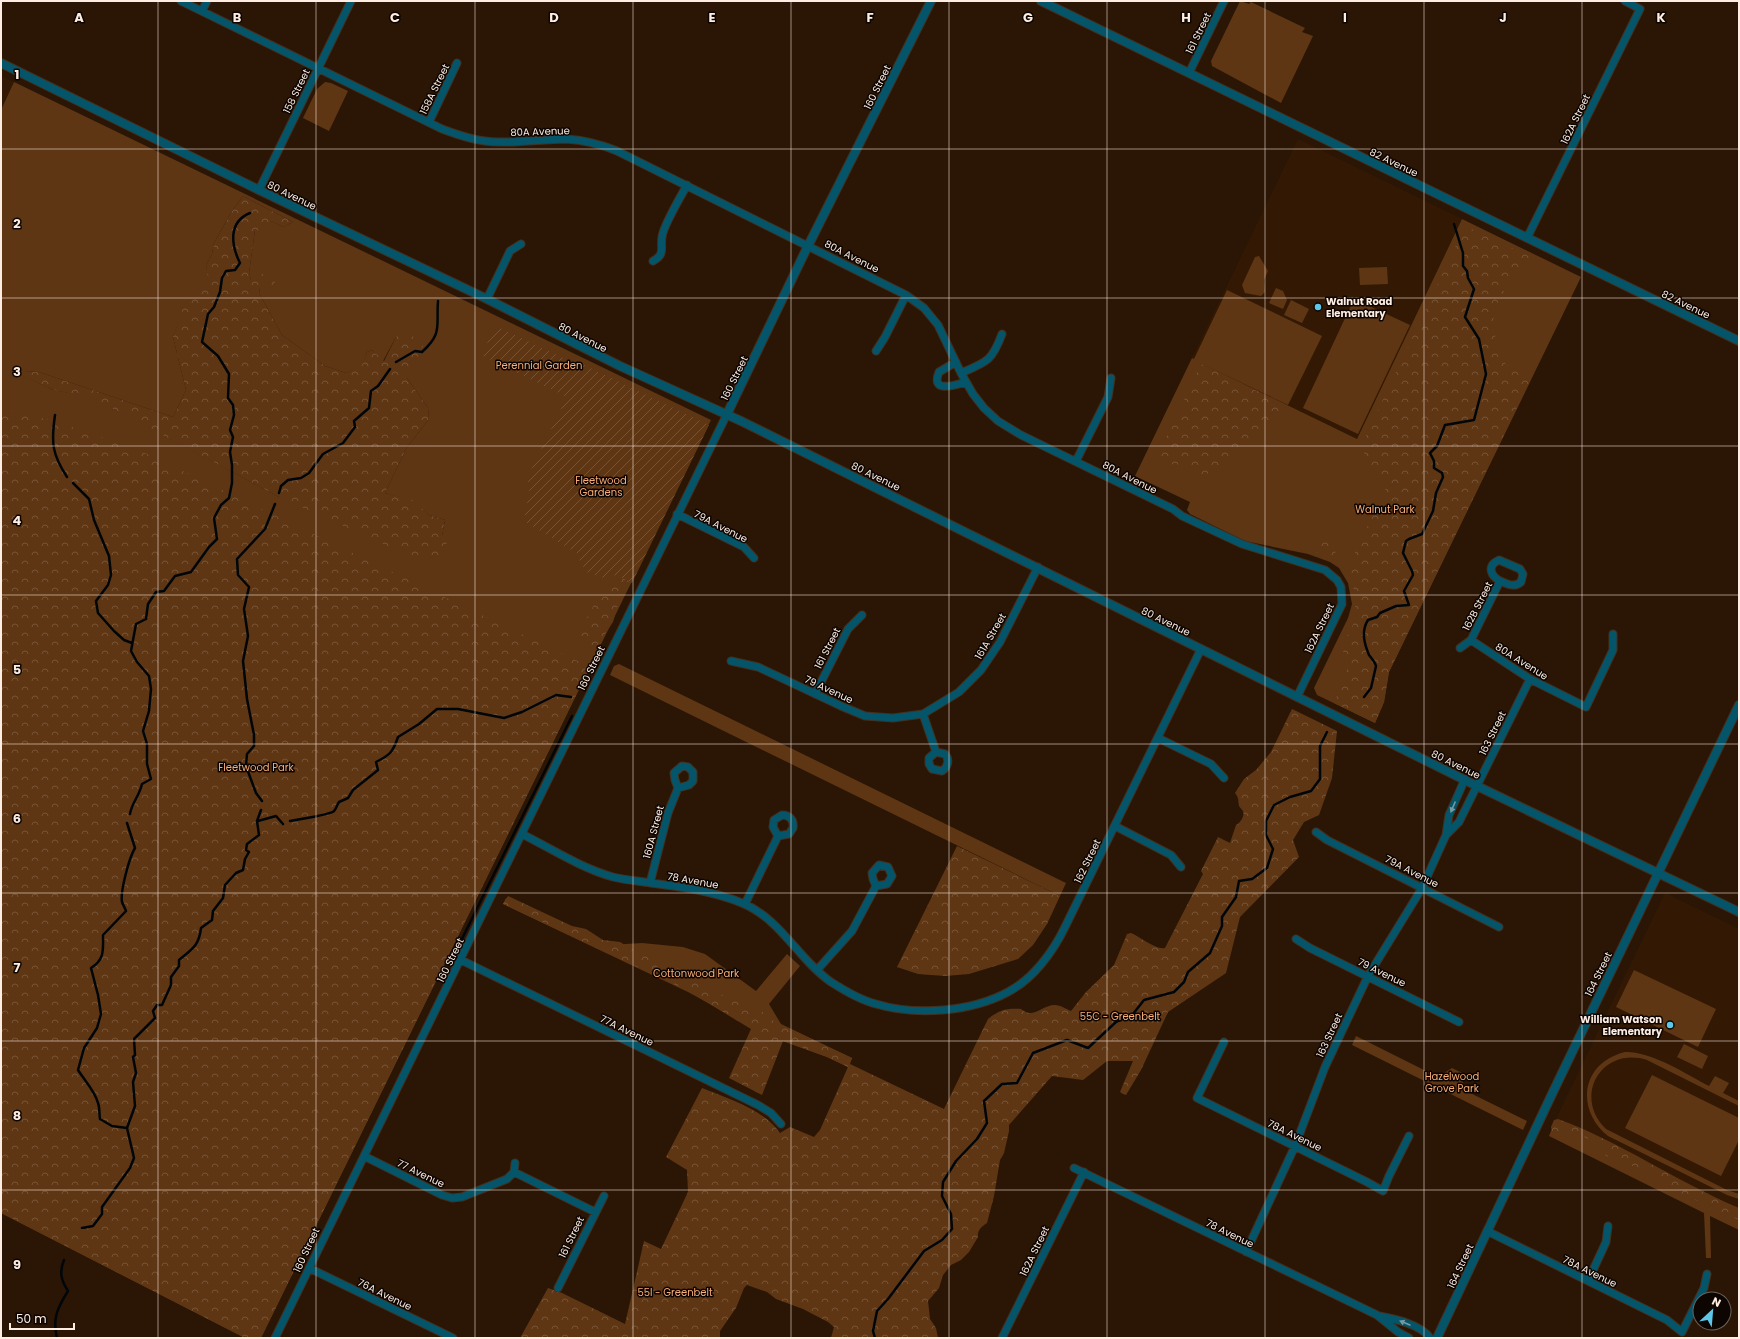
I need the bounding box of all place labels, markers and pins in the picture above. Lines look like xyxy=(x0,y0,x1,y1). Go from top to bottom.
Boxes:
place label: Walnut Road Elementary xyxy=(1326,294,1393,321)
marker: Walnut Road Elementary xyxy=(1313,302,1323,312)
place label: William Watson Elementary xyxy=(1580,1012,1663,1039)
marker: William Watson Elementary xyxy=(1665,1020,1675,1030)

